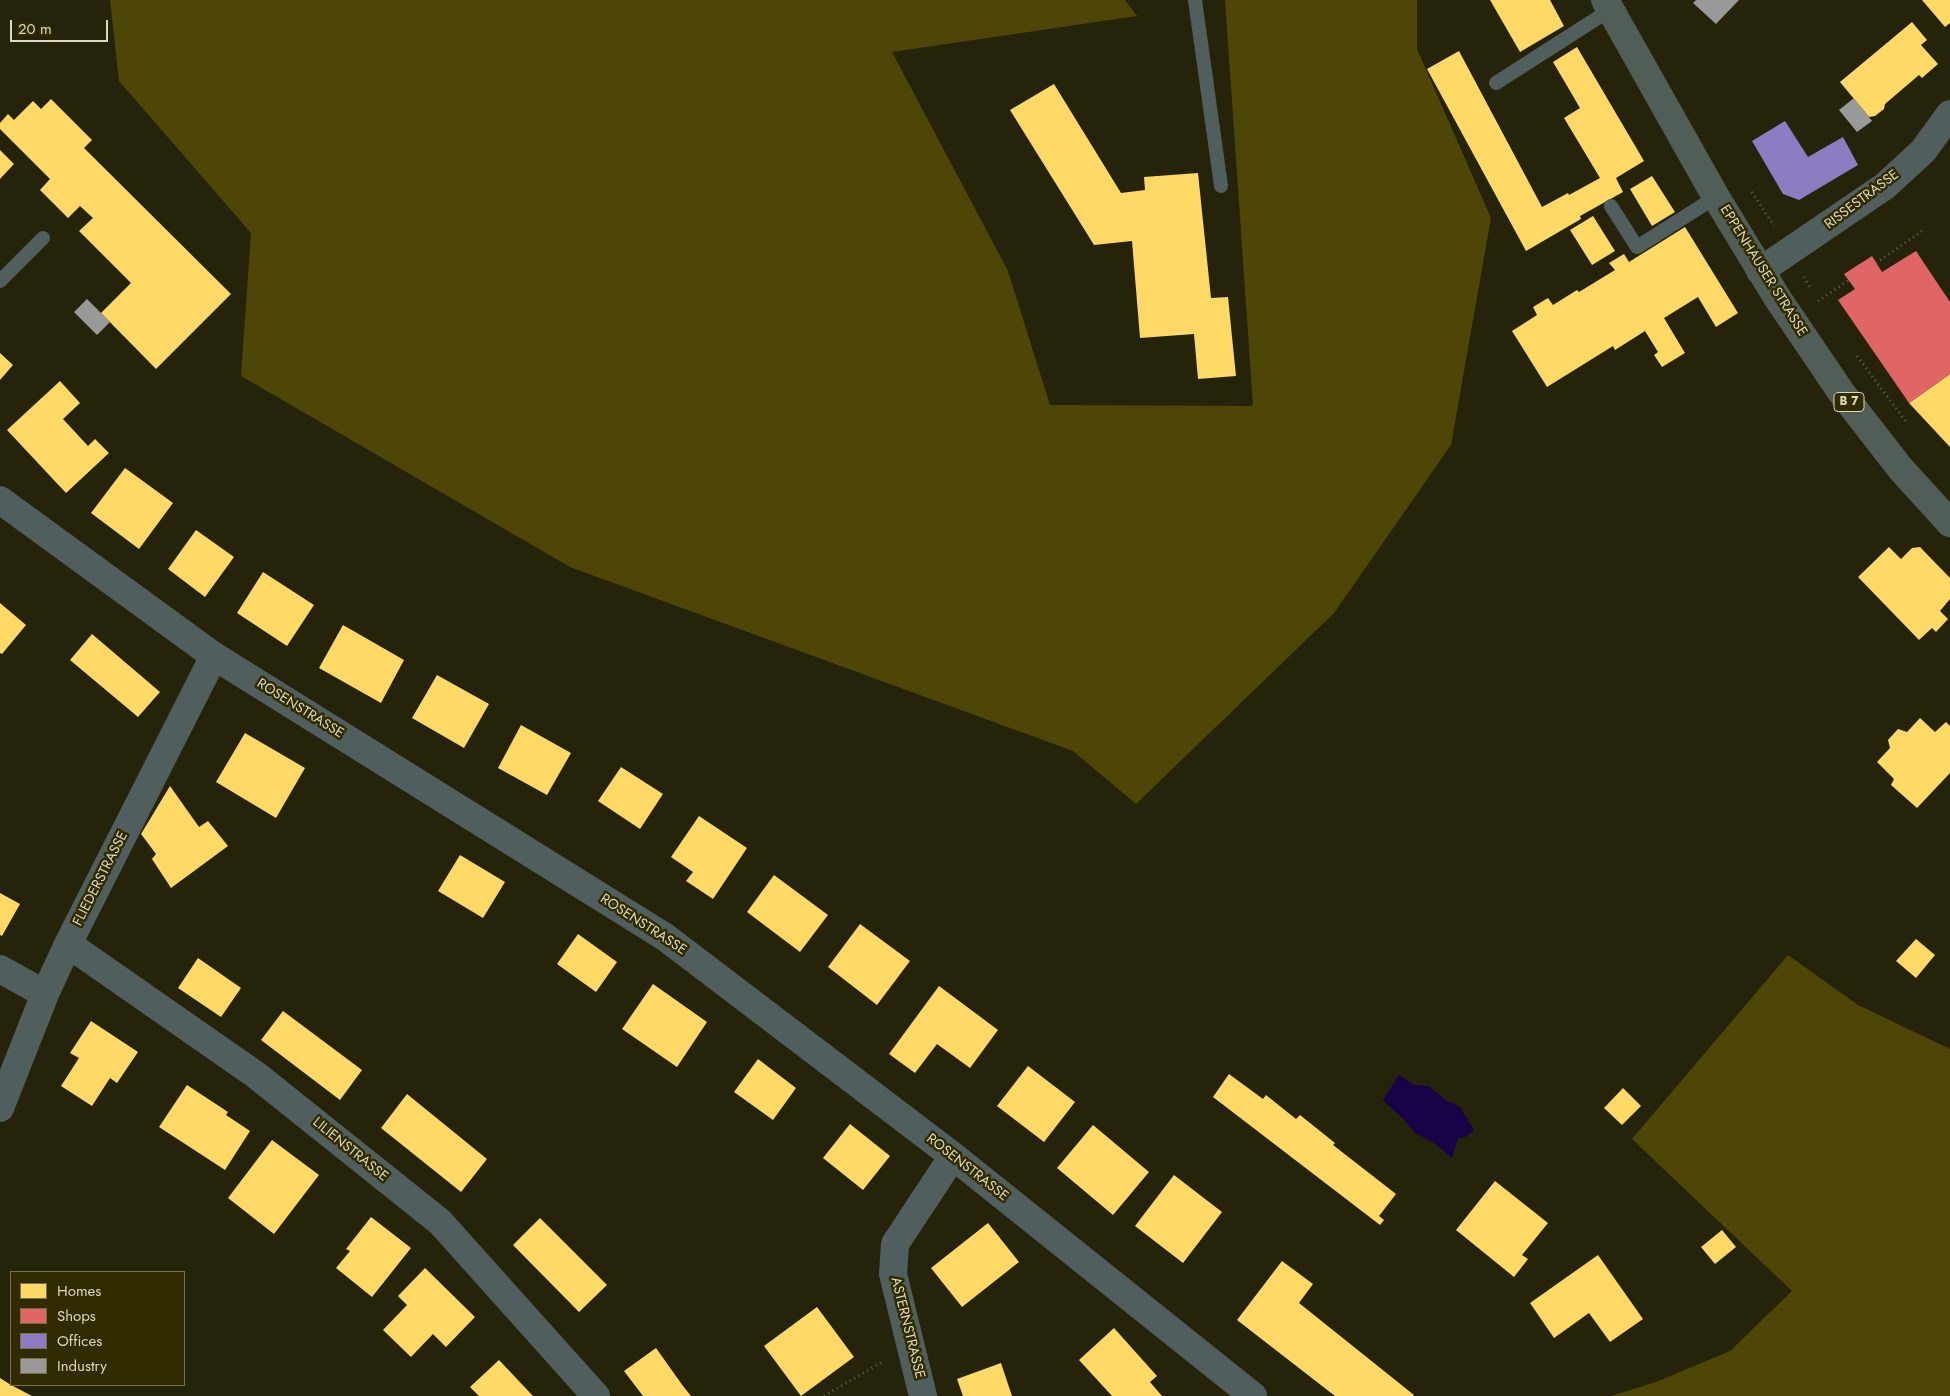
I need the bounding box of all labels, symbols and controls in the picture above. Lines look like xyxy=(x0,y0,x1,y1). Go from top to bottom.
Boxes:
scale bar xyxy=(12,10,110,42)
text: 20 m xyxy=(18,18,52,40)
street label: RISSESTRASSE xyxy=(1822,167,1902,233)
street label: EPPENHAUSER STRASSE xyxy=(1716,202,1810,340)
road number: B 7 xyxy=(1834,392,1864,412)
street label: ROSENSTRASSE xyxy=(253,676,347,742)
street label: FLIEDERSTRASSE xyxy=(70,829,132,929)
street label: ROSENSTRASSE xyxy=(597,891,689,959)
street label: LILIENSTRASSE xyxy=(309,1114,391,1186)
street label: ROSENSTRASSE xyxy=(923,1131,1011,1205)
legend xyxy=(10,1271,185,1386)
street label: ASTERNSTRASSE xyxy=(886,1275,928,1381)
text: Homes xyxy=(57,1280,101,1302)
text: Shops xyxy=(57,1305,96,1327)
text: Offices xyxy=(57,1330,102,1352)
text: Industry xyxy=(57,1355,107,1377)

